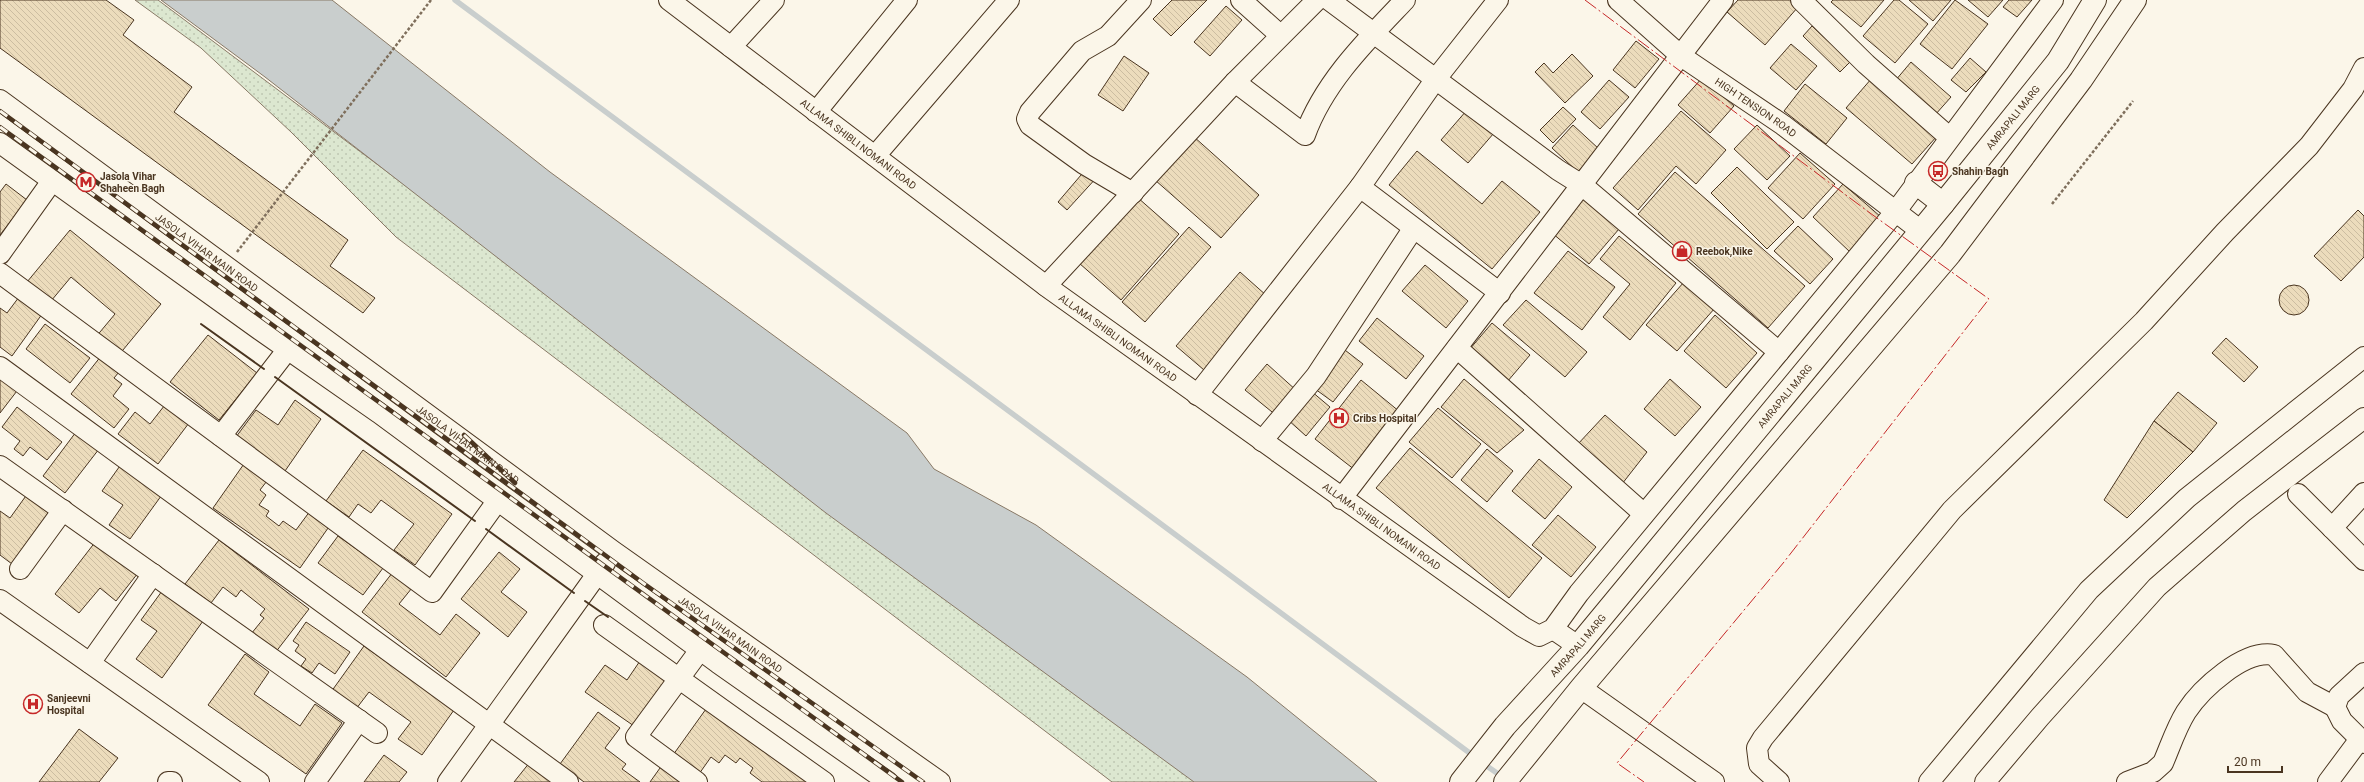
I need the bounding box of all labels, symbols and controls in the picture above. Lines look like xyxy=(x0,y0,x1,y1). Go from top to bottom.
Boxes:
street label: HIGH TENSION ROAD xyxy=(1713,75,1799,139)
street label: AMRAPALI MARG xyxy=(1984,83,2042,152)
street label: ALLAMA SHIBLI NOMANI ROAD xyxy=(799,96,919,191)
bus stop icon: Shahin Bagh xyxy=(1927,160,1949,182)
place label: Shahin Bagh xyxy=(1952,166,2009,177)
metro station icon: Jasola Vihar Shaheen Bagh xyxy=(75,171,97,193)
place label: Jasola Vihar Shaheen Bagh xyxy=(100,171,165,194)
street label: JASOLA VIHAR MAIN ROAD xyxy=(154,211,260,294)
shop icon: Reebok,Nike xyxy=(1671,240,1693,262)
place label: Reebok,Nike xyxy=(1696,246,1753,258)
street label: ALLAMA SHIBLI NOMANI ROAD xyxy=(1057,292,1179,383)
street label: AMRAPALI MARG xyxy=(1755,362,1814,430)
street label: JASOLA VIHAR MAIN ROAD xyxy=(415,403,521,486)
hospital icon: Cribs Hospital xyxy=(1328,407,1350,429)
place label: Cribs Hospital xyxy=(1353,413,1417,424)
street label: ALLAMA SHIBLI NOMANI ROAD xyxy=(1321,480,1443,572)
street label: JASOLA VIHAR MAIN ROAD xyxy=(677,594,785,674)
street label: AMRAPALI MARG xyxy=(1548,611,1608,679)
hospital icon: Sanjeevni Hospital xyxy=(22,693,44,715)
place label: Sanjeevni Hospital xyxy=(47,693,91,716)
scale bar xyxy=(2228,748,2282,774)
text: 20 m xyxy=(2234,755,2261,769)

